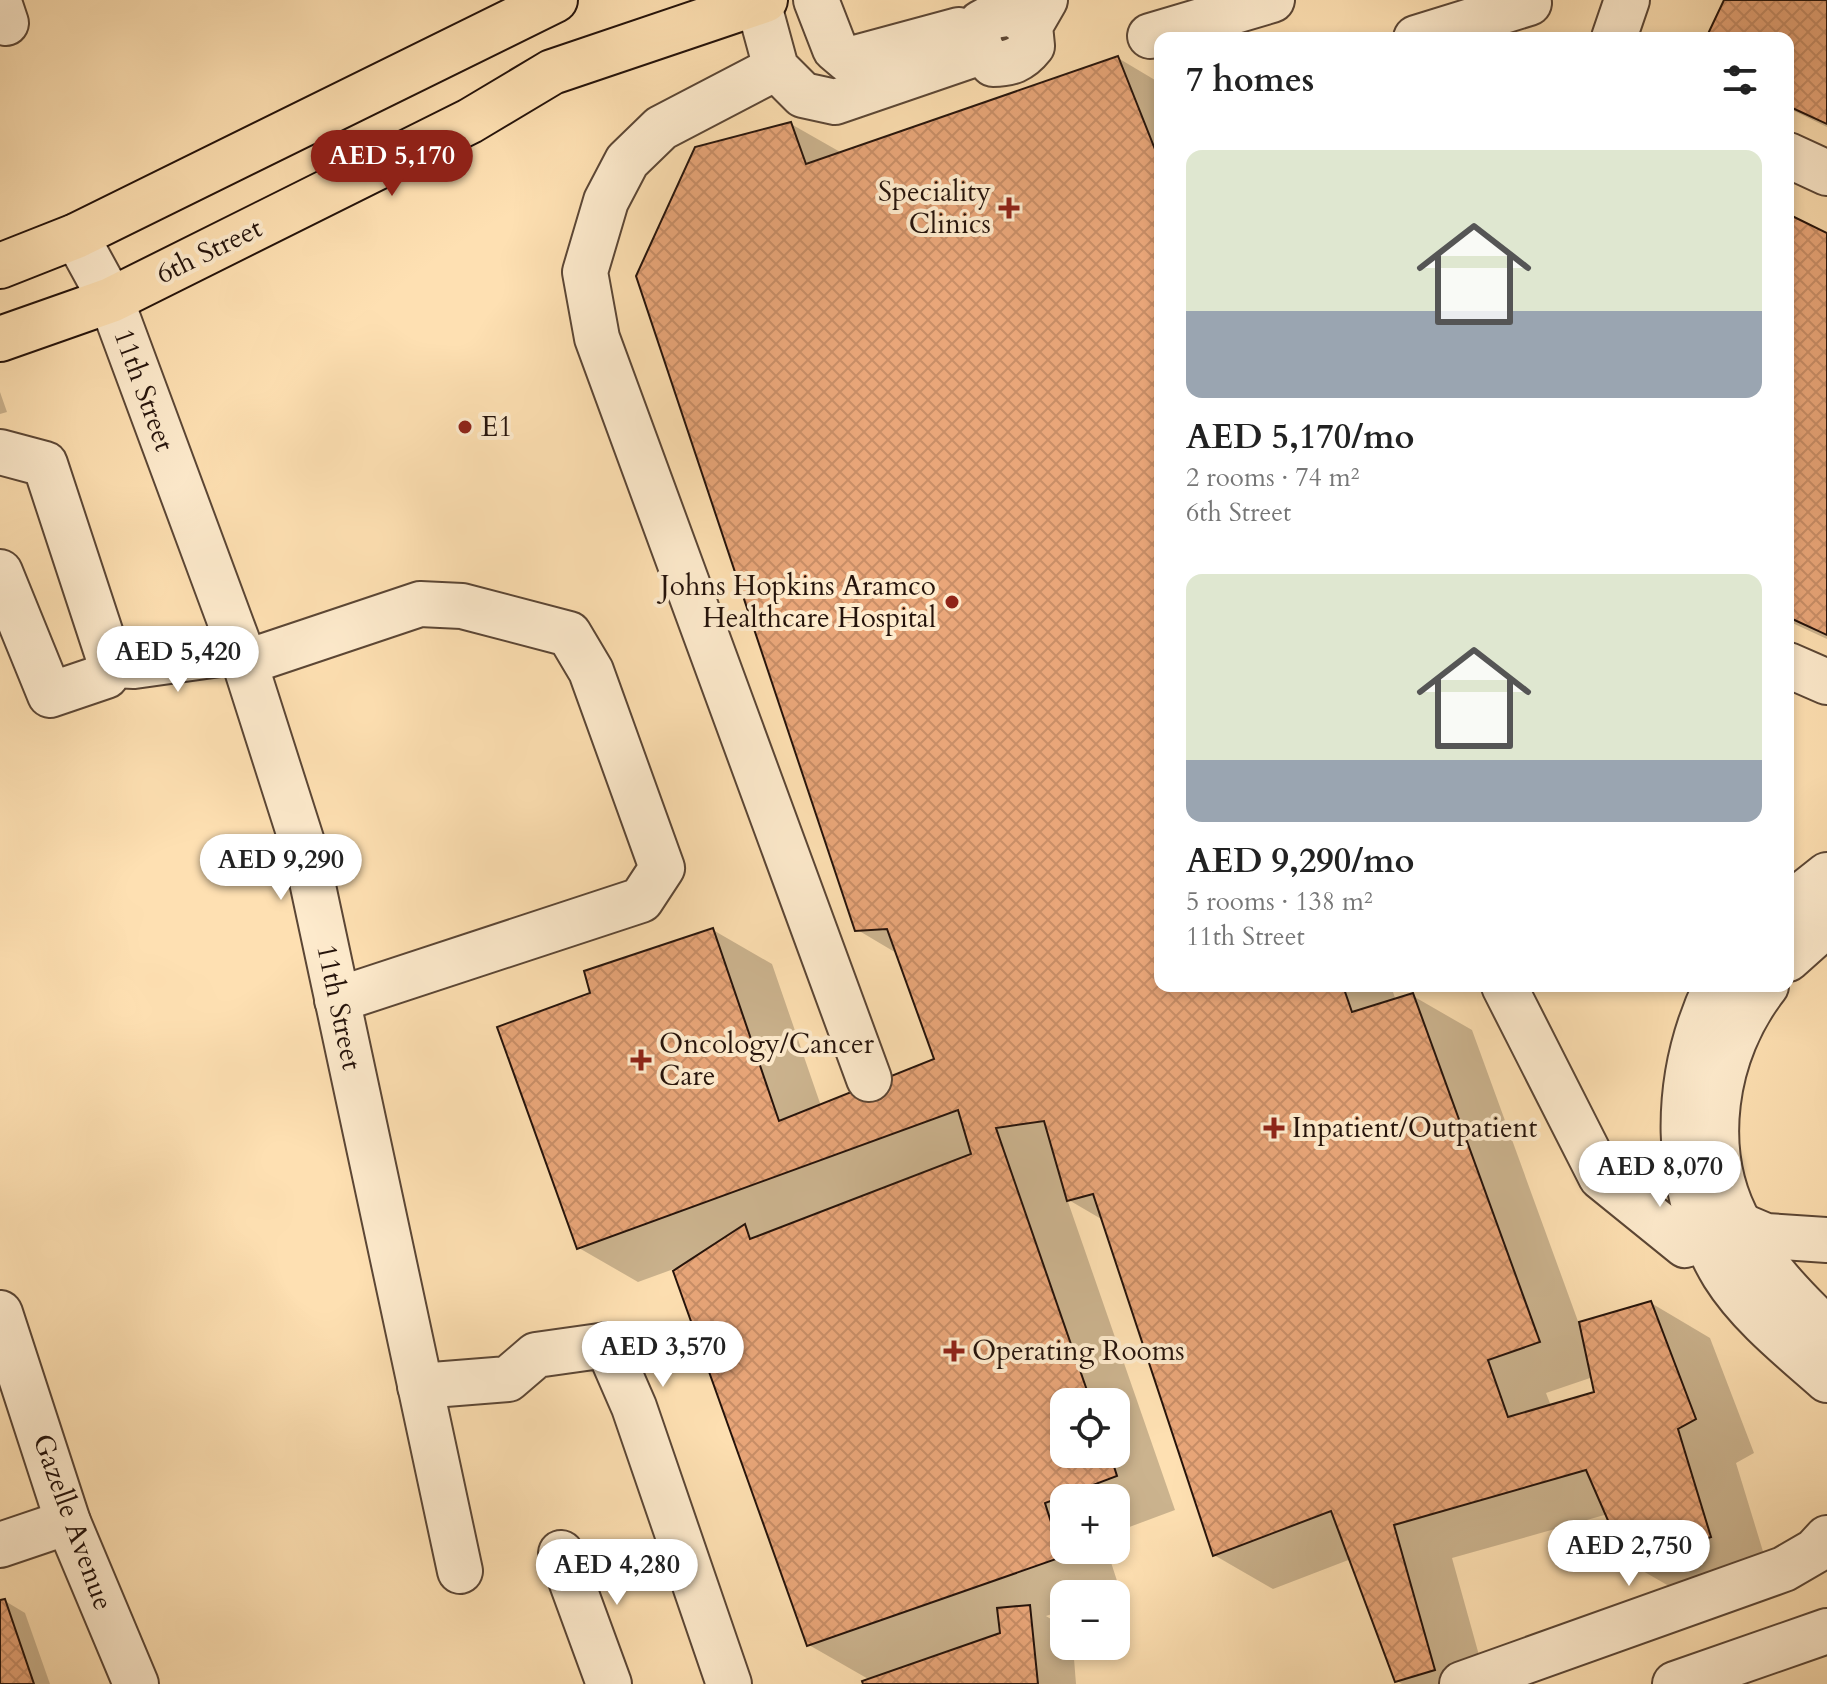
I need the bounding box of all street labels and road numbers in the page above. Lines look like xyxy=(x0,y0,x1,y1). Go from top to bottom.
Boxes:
street label: 6th Street xyxy=(150,209,268,293)
street label: 11th Street xyxy=(104,323,184,457)
street label: 11th Street xyxy=(307,941,371,1074)
street label: Gazelle Avenue xyxy=(24,1429,122,1615)

